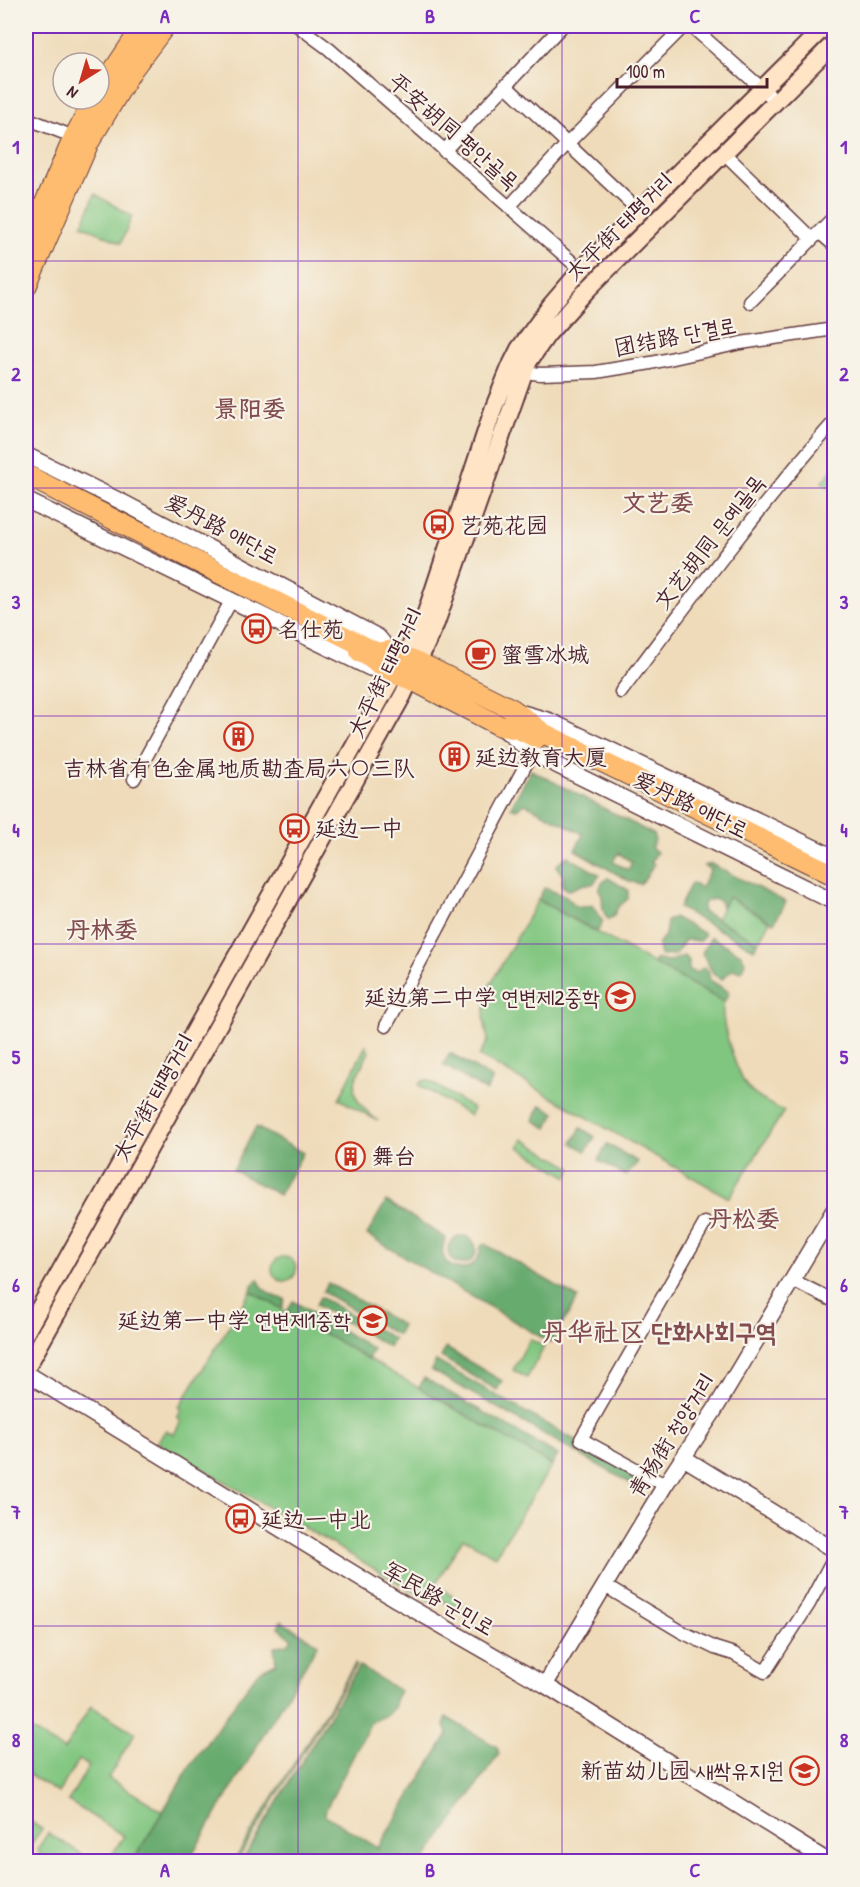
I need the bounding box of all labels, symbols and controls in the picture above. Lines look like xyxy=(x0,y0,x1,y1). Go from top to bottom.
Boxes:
text: A xyxy=(160,2,170,29)
text: B xyxy=(425,2,435,29)
text: C xyxy=(690,2,701,29)
north arrow xyxy=(51,51,111,111)
scale bar xyxy=(617,51,767,89)
text: 100 m xyxy=(626,59,665,84)
street label: 平安胡同 평안골목 xyxy=(382,66,526,196)
text: N xyxy=(62,81,82,104)
text: 1 xyxy=(12,133,20,160)
text: 1 xyxy=(840,133,848,160)
street label: 太平街 태평거리 xyxy=(558,165,680,287)
street label: 团结路 단결로 xyxy=(611,309,739,363)
text: 2 xyxy=(11,360,21,387)
text: 2 xyxy=(839,360,849,387)
district label: 景阳委 xyxy=(214,392,286,424)
street label: 文艺胡同 문예골목 xyxy=(647,468,771,616)
street label: 爱丹路 애단로 xyxy=(160,486,284,570)
district label: 文艺委 xyxy=(622,486,694,518)
bus stop icon: 艺苑花园 xyxy=(423,509,455,541)
place label: 艺苑花园 xyxy=(460,510,548,540)
text: 3 xyxy=(12,588,21,615)
text: 3 xyxy=(840,588,849,615)
street label: 太平街 태평거리 xyxy=(340,602,430,742)
bus stop icon: 名仕苑 xyxy=(241,613,273,645)
place label: 名仕苑 xyxy=(278,614,344,644)
cafe icon: 蜜雪冰城 xyxy=(464,638,496,670)
place label: 蜜雪冰城 xyxy=(501,639,589,669)
building icon: 吉林省有色金属地质勘查局六〇三队 xyxy=(223,720,255,752)
building icon: 延边教育大厦 xyxy=(438,741,470,773)
place label: 延边教育大厦 xyxy=(475,742,607,772)
place label: 吉林省有色金属地质勘查局六〇三队 xyxy=(63,753,415,783)
street label: 爱丹路 애단로 xyxy=(629,763,753,845)
bus stop icon: 延边一中 xyxy=(278,812,310,844)
place label: 延边一中 xyxy=(315,813,403,843)
text: 4 xyxy=(12,816,20,843)
text: 4 xyxy=(840,816,848,843)
district label: 丹林委 xyxy=(66,913,138,945)
school or university icon: 延边第二中学 연변제2중학 xyxy=(605,981,637,1013)
place label: 延边第二中学 연변제2중학 xyxy=(364,982,600,1012)
street label: 太平街 태평거리 xyxy=(105,1028,201,1166)
text: 5 xyxy=(12,1043,21,1070)
text: 5 xyxy=(840,1043,849,1070)
building icon: 舞台 xyxy=(335,1140,367,1172)
place label: 舞台 xyxy=(372,1141,416,1171)
district label: 丹松委 xyxy=(708,1202,780,1234)
text: 6 xyxy=(12,1271,20,1298)
text: 6 xyxy=(840,1271,848,1298)
school or university icon: 延边第一中学 연변제1중학 xyxy=(356,1304,388,1336)
place label: 延边第一中学 연변제1중학 xyxy=(117,1305,351,1335)
district label: 丹华社区 단화사회구역 xyxy=(541,1314,777,1349)
street label: 青杨街 청양거리 xyxy=(621,1367,721,1503)
text: 7 xyxy=(10,1498,21,1525)
text: 7 xyxy=(838,1498,849,1525)
bus stop icon: 延边一中北 xyxy=(224,1503,256,1535)
place label: 延边一中北 xyxy=(261,1504,371,1534)
street label: 军民路 군민로 xyxy=(378,1554,500,1642)
text: 8 xyxy=(12,1726,21,1753)
text: 8 xyxy=(840,1726,849,1753)
school or university icon: 新苗幼儿园 새싹유지원 xyxy=(789,1754,821,1786)
place label: 新苗幼儿园 새싹유지원 xyxy=(580,1755,784,1785)
text: A xyxy=(160,1856,170,1883)
text: B xyxy=(425,1856,435,1883)
text: C xyxy=(690,1856,701,1883)

